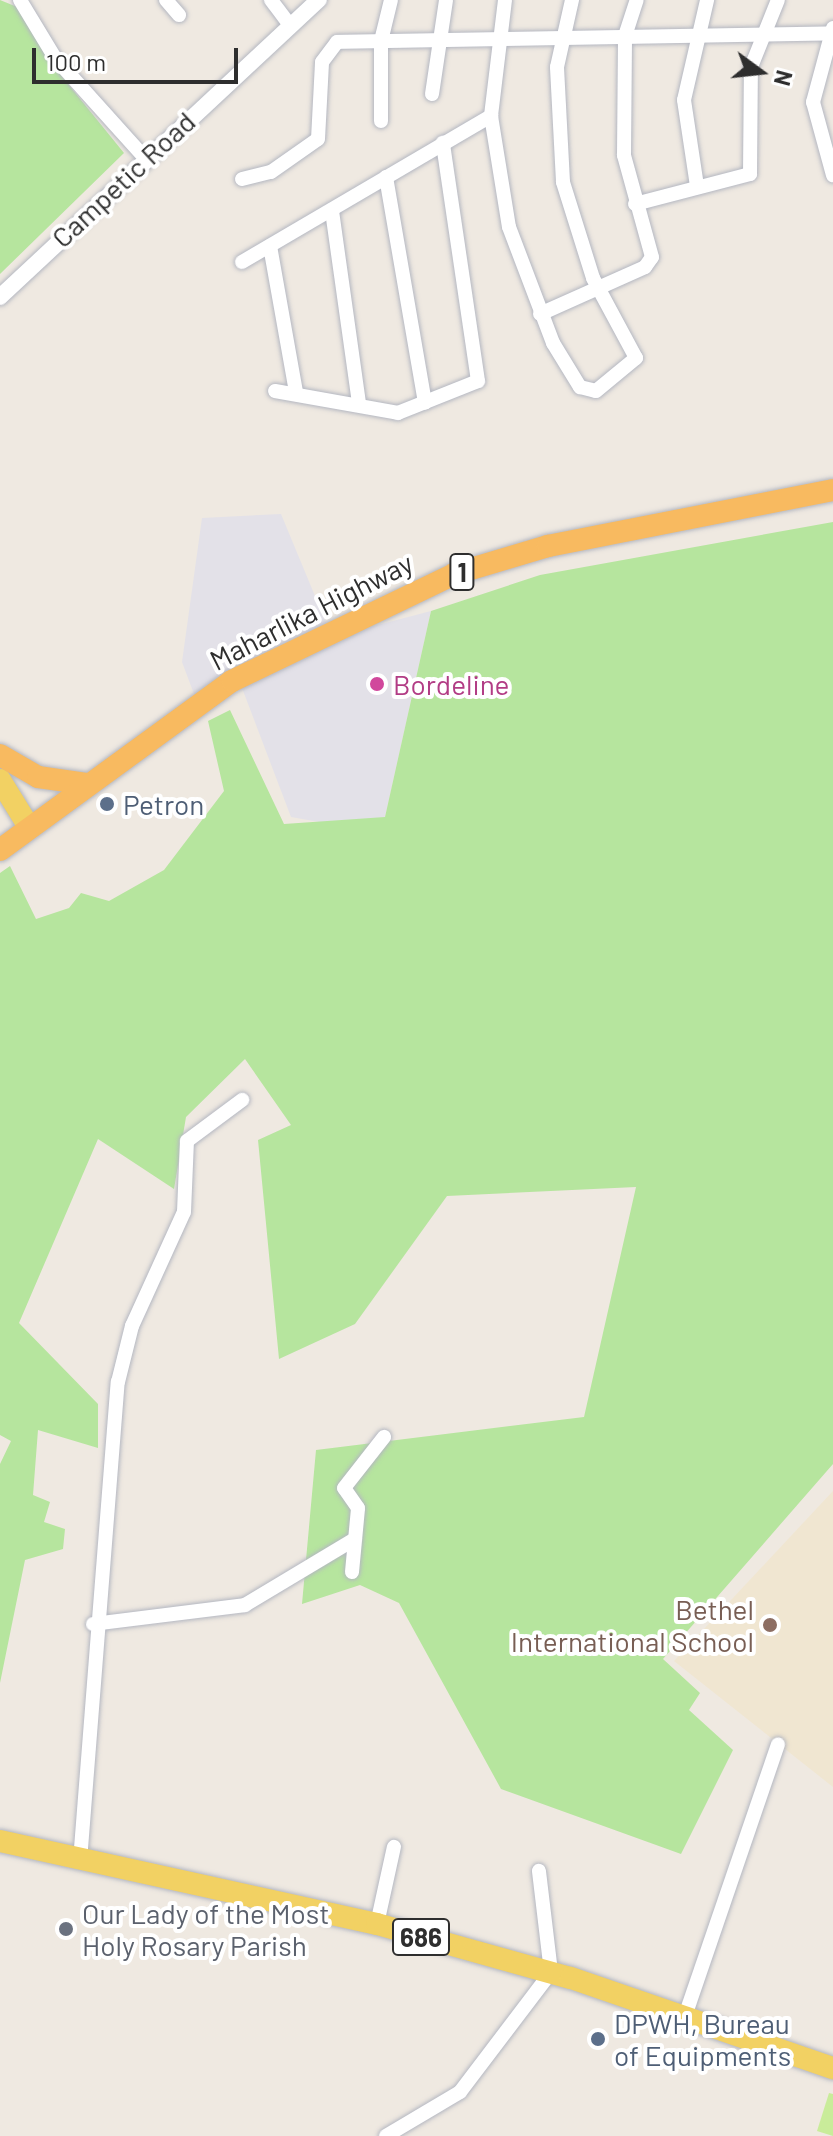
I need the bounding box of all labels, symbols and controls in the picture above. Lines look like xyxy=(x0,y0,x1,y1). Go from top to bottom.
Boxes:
scale bar xyxy=(36,32,242,82)
north arrow xyxy=(721,32,801,112)
text: 100 m xyxy=(46,47,106,76)
text: N xyxy=(770,68,799,89)
street label: Campetic Road xyxy=(44,104,202,254)
street label: Maharlika Highway xyxy=(204,545,418,677)
road number: 1 xyxy=(448,550,476,594)
place label: Bordeline xyxy=(393,667,509,701)
marker: Bordeline xyxy=(368,675,386,693)
place label: Petron xyxy=(123,787,204,821)
marker: Petron xyxy=(98,795,116,813)
place label: Bethel International School xyxy=(511,1592,754,1658)
marker: Bethel International School xyxy=(761,1616,779,1634)
place label: Our Lady of the Most Holy Rosary Parish xyxy=(82,1896,329,1962)
road number: 686 xyxy=(391,1915,451,1959)
marker: Our Lady of the Most Holy Rosary Parish xyxy=(57,1920,75,1938)
place label: DPWH, Bureau of Equipments xyxy=(614,2006,791,2072)
marker: DPWH, Bureau of Equipments xyxy=(589,2030,607,2048)

